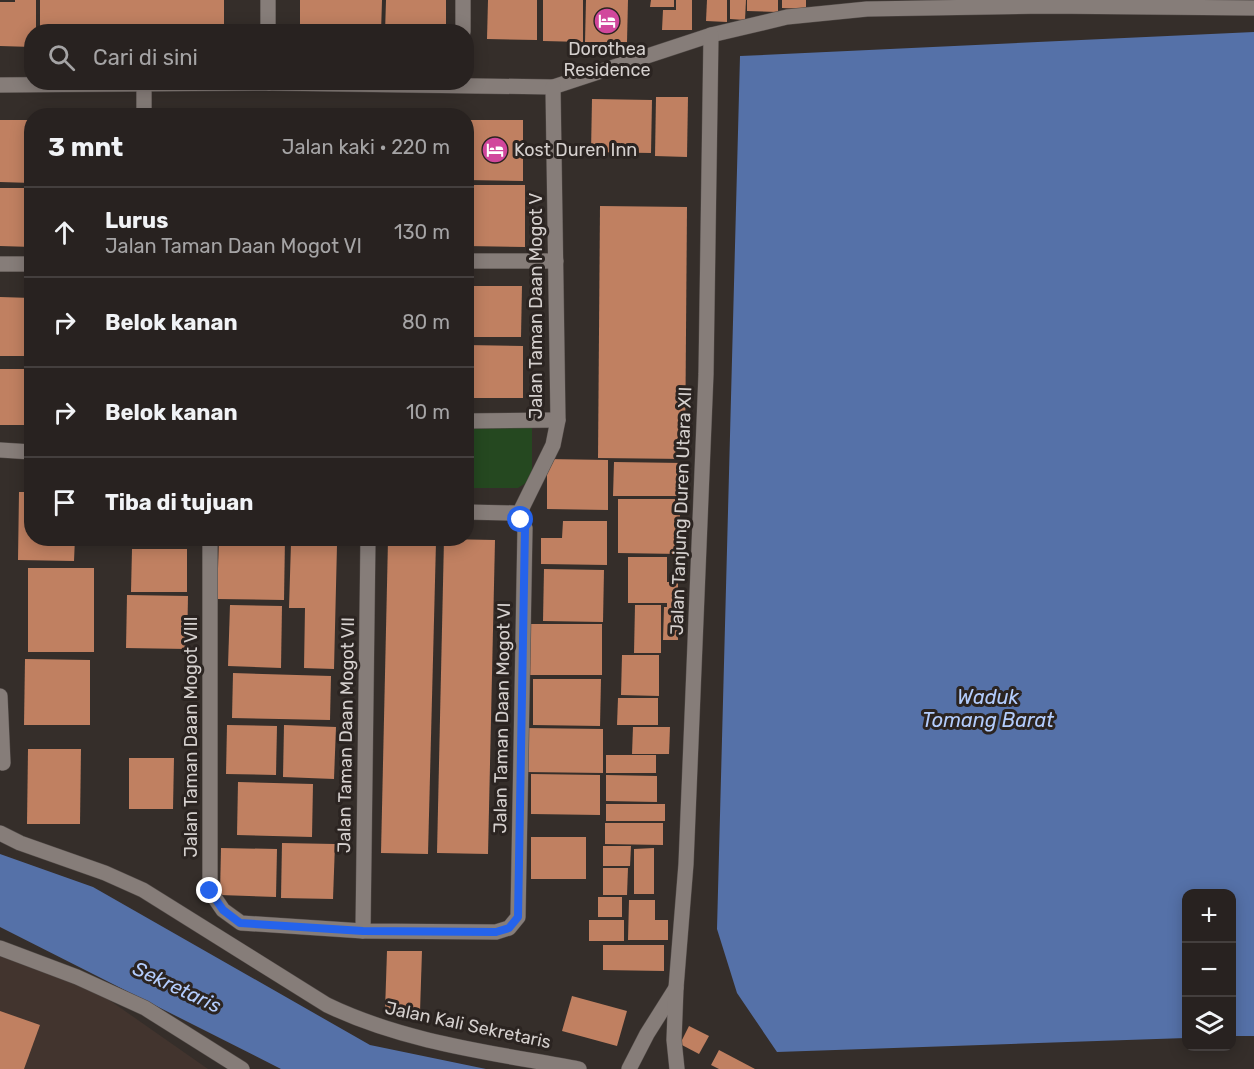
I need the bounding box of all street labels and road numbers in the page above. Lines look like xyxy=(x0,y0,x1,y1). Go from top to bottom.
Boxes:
street label: Jalan Taman Daan Mogot V xyxy=(525,193,547,419)
street label: Jalan Tanjung Duren Utara XII xyxy=(666,386,696,636)
street label: Jalan Taman Daan Mogot VI xyxy=(489,602,515,834)
street label: Jalan Taman Daan Mogot VIII xyxy=(180,616,202,858)
street label: Jalan Taman Daan Mogot VII xyxy=(333,617,359,853)
street label: Jalan Kali Sekretaris xyxy=(383,997,553,1053)

